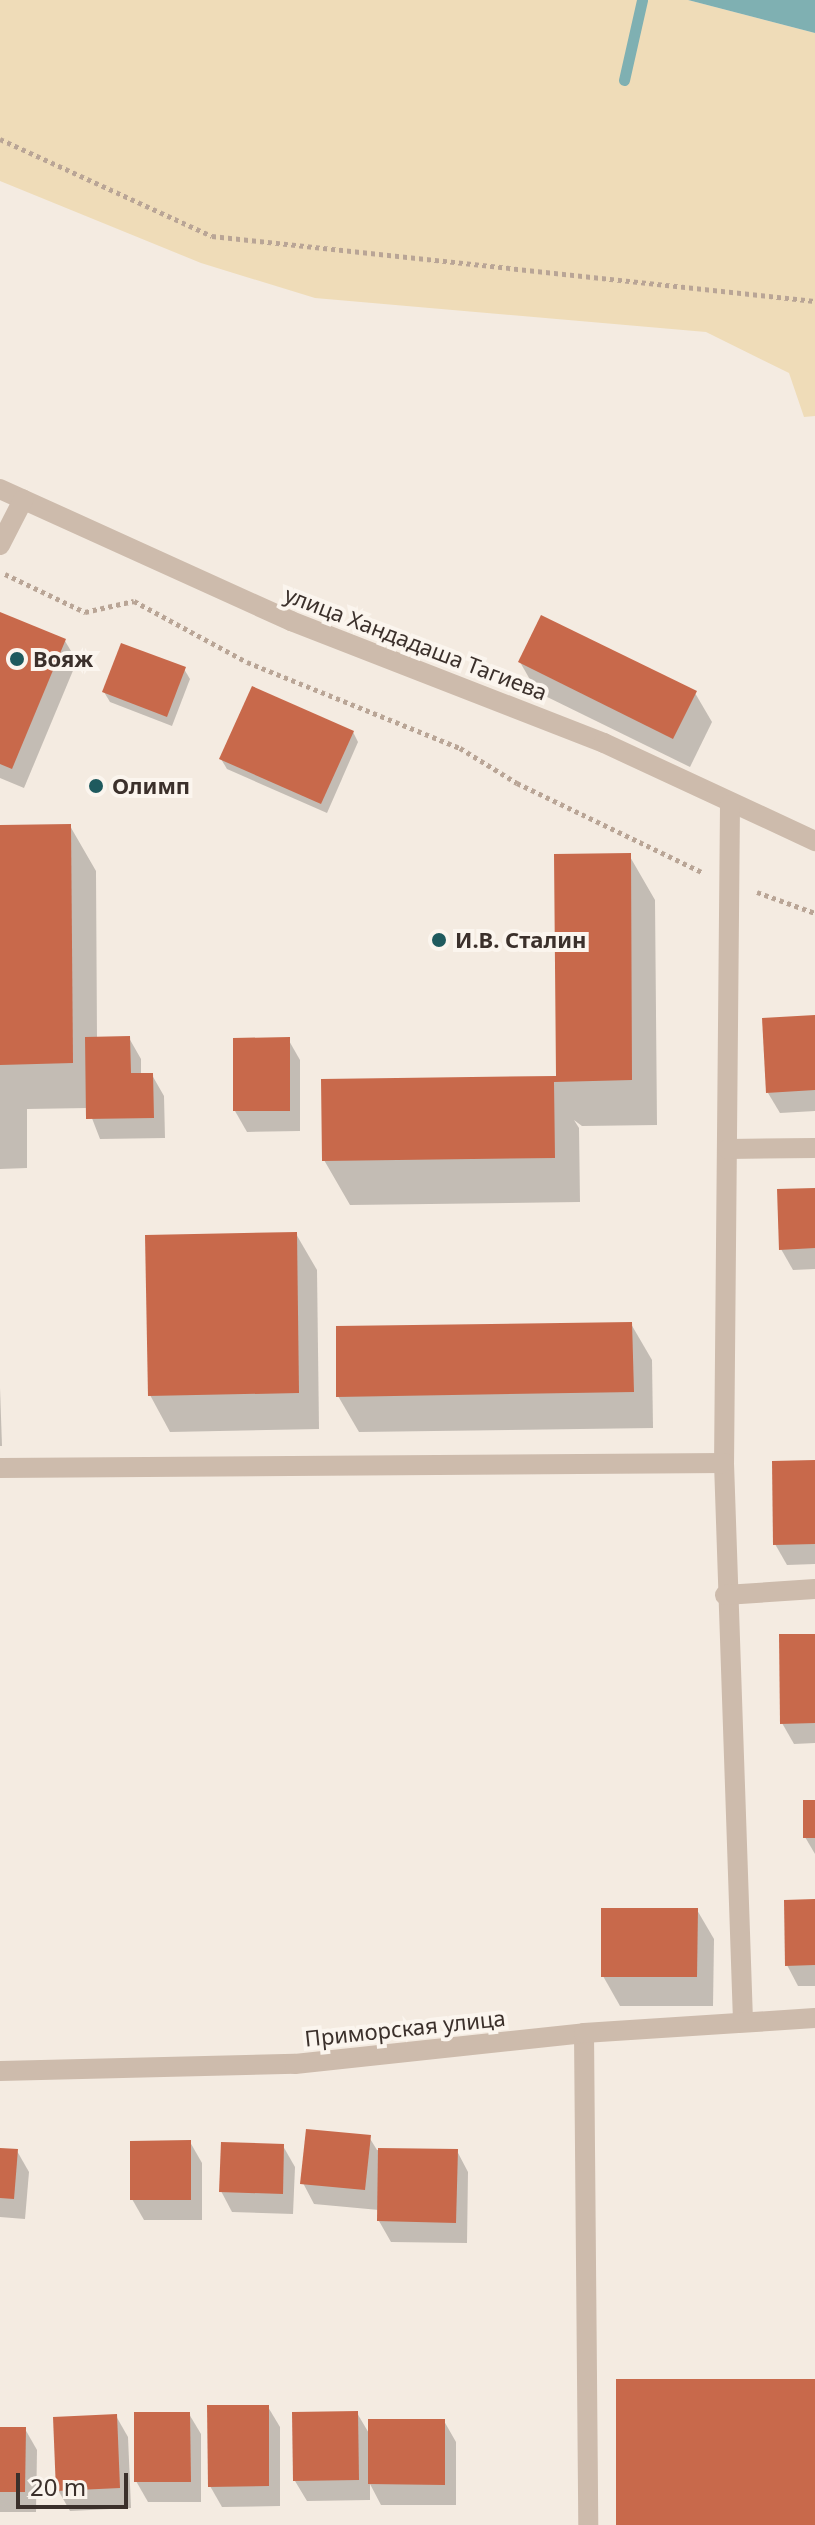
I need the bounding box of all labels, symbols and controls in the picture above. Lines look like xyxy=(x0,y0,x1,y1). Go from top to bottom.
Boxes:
street label: улица Хандадаша Тагиева xyxy=(281,581,551,705)
place label: Вояж xyxy=(33,646,93,672)
marker: Вояж xyxy=(8,650,26,668)
place label: Олимп xyxy=(112,773,190,799)
marker: Олимп xyxy=(87,777,105,795)
place label: И.В. Сталин xyxy=(455,927,586,953)
marker: И.В. Сталин xyxy=(430,931,448,949)
street label: Приморская улица xyxy=(303,2004,507,2052)
scale bar xyxy=(20,2457,132,2507)
text: 20 m xyxy=(30,2470,86,2503)

